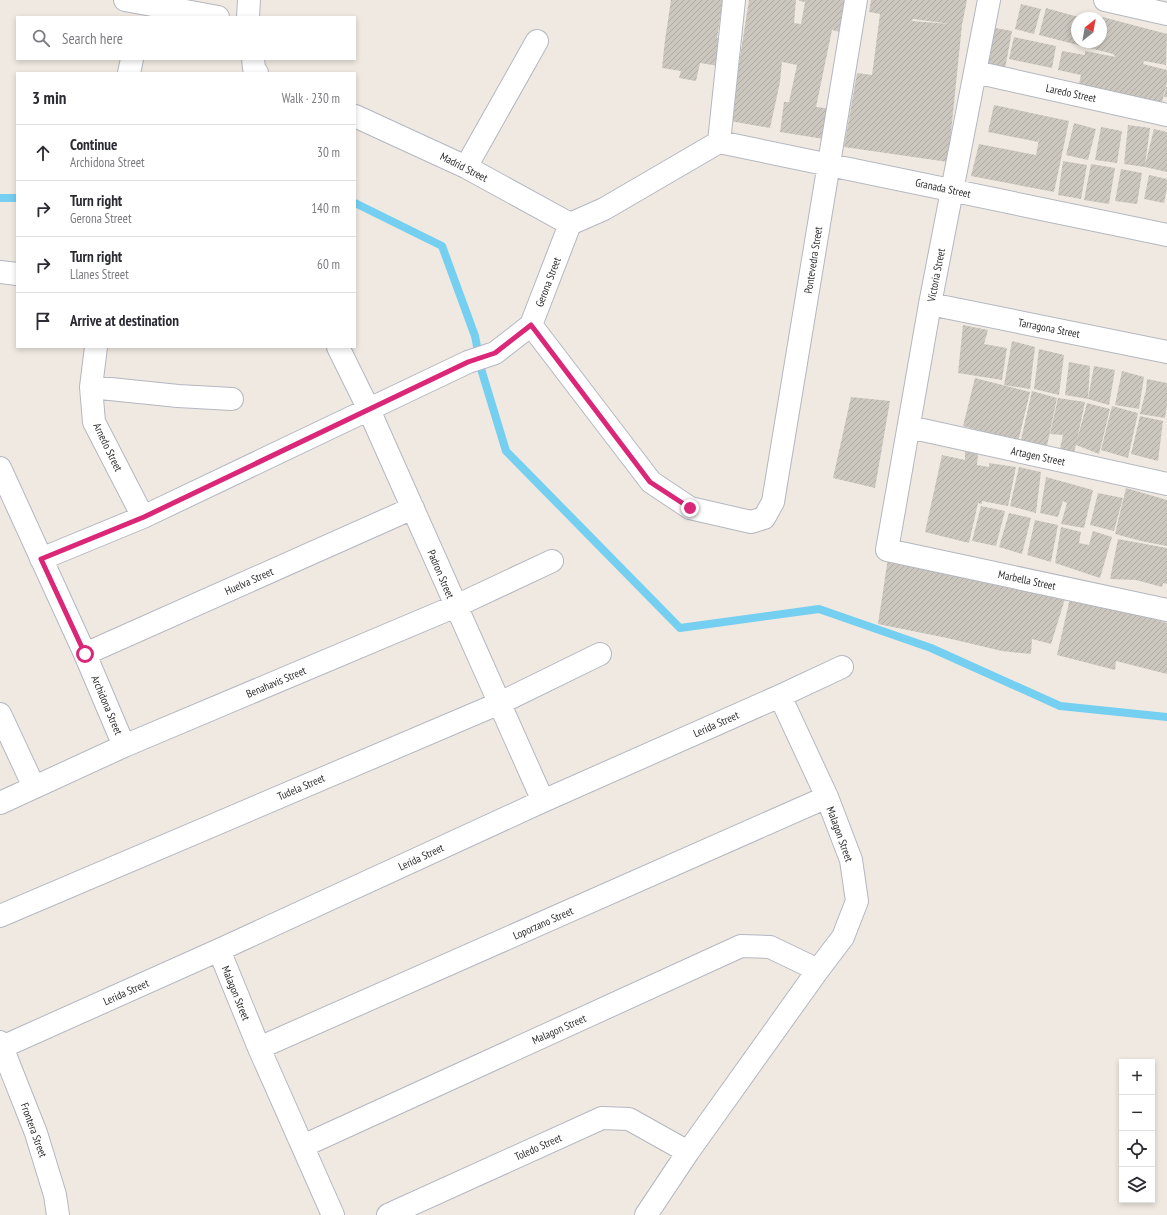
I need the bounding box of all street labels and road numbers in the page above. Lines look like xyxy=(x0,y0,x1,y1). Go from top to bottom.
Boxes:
street label: Laredo Street xyxy=(1045,81,1097,105)
street label: Madrid Street xyxy=(438,149,490,185)
street label: Granada Street xyxy=(914,175,972,201)
street label: Pontevedra Street xyxy=(801,226,825,294)
street label: Victoria Street xyxy=(924,247,948,304)
street label: Gerona Street xyxy=(532,255,564,309)
street label: Tarragona Street xyxy=(1017,315,1081,341)
street label: Arnedo Street xyxy=(90,420,126,474)
street label: Artagen Street xyxy=(1010,443,1066,469)
street label: Padron Street xyxy=(424,548,458,600)
street label: Huelva Street xyxy=(223,564,275,598)
street label: Marbella Street xyxy=(997,567,1057,593)
street label: Benahavis Street xyxy=(244,663,308,701)
street label: Archidona Street xyxy=(88,673,126,737)
street label: Lerida Street xyxy=(691,708,741,740)
street label: Tudela Street xyxy=(275,771,327,803)
street label: Malagon Street xyxy=(824,804,856,864)
street label: Lerida Street xyxy=(396,840,446,874)
street label: Loporzano Street xyxy=(511,904,575,942)
street label: Malagon Street xyxy=(219,964,253,1022)
street label: Lerida Street xyxy=(101,976,151,1008)
street label: Malagon Street xyxy=(530,1011,588,1047)
street label: Frontera Street xyxy=(18,1101,50,1159)
street label: Toledo Street xyxy=(512,1130,564,1164)

